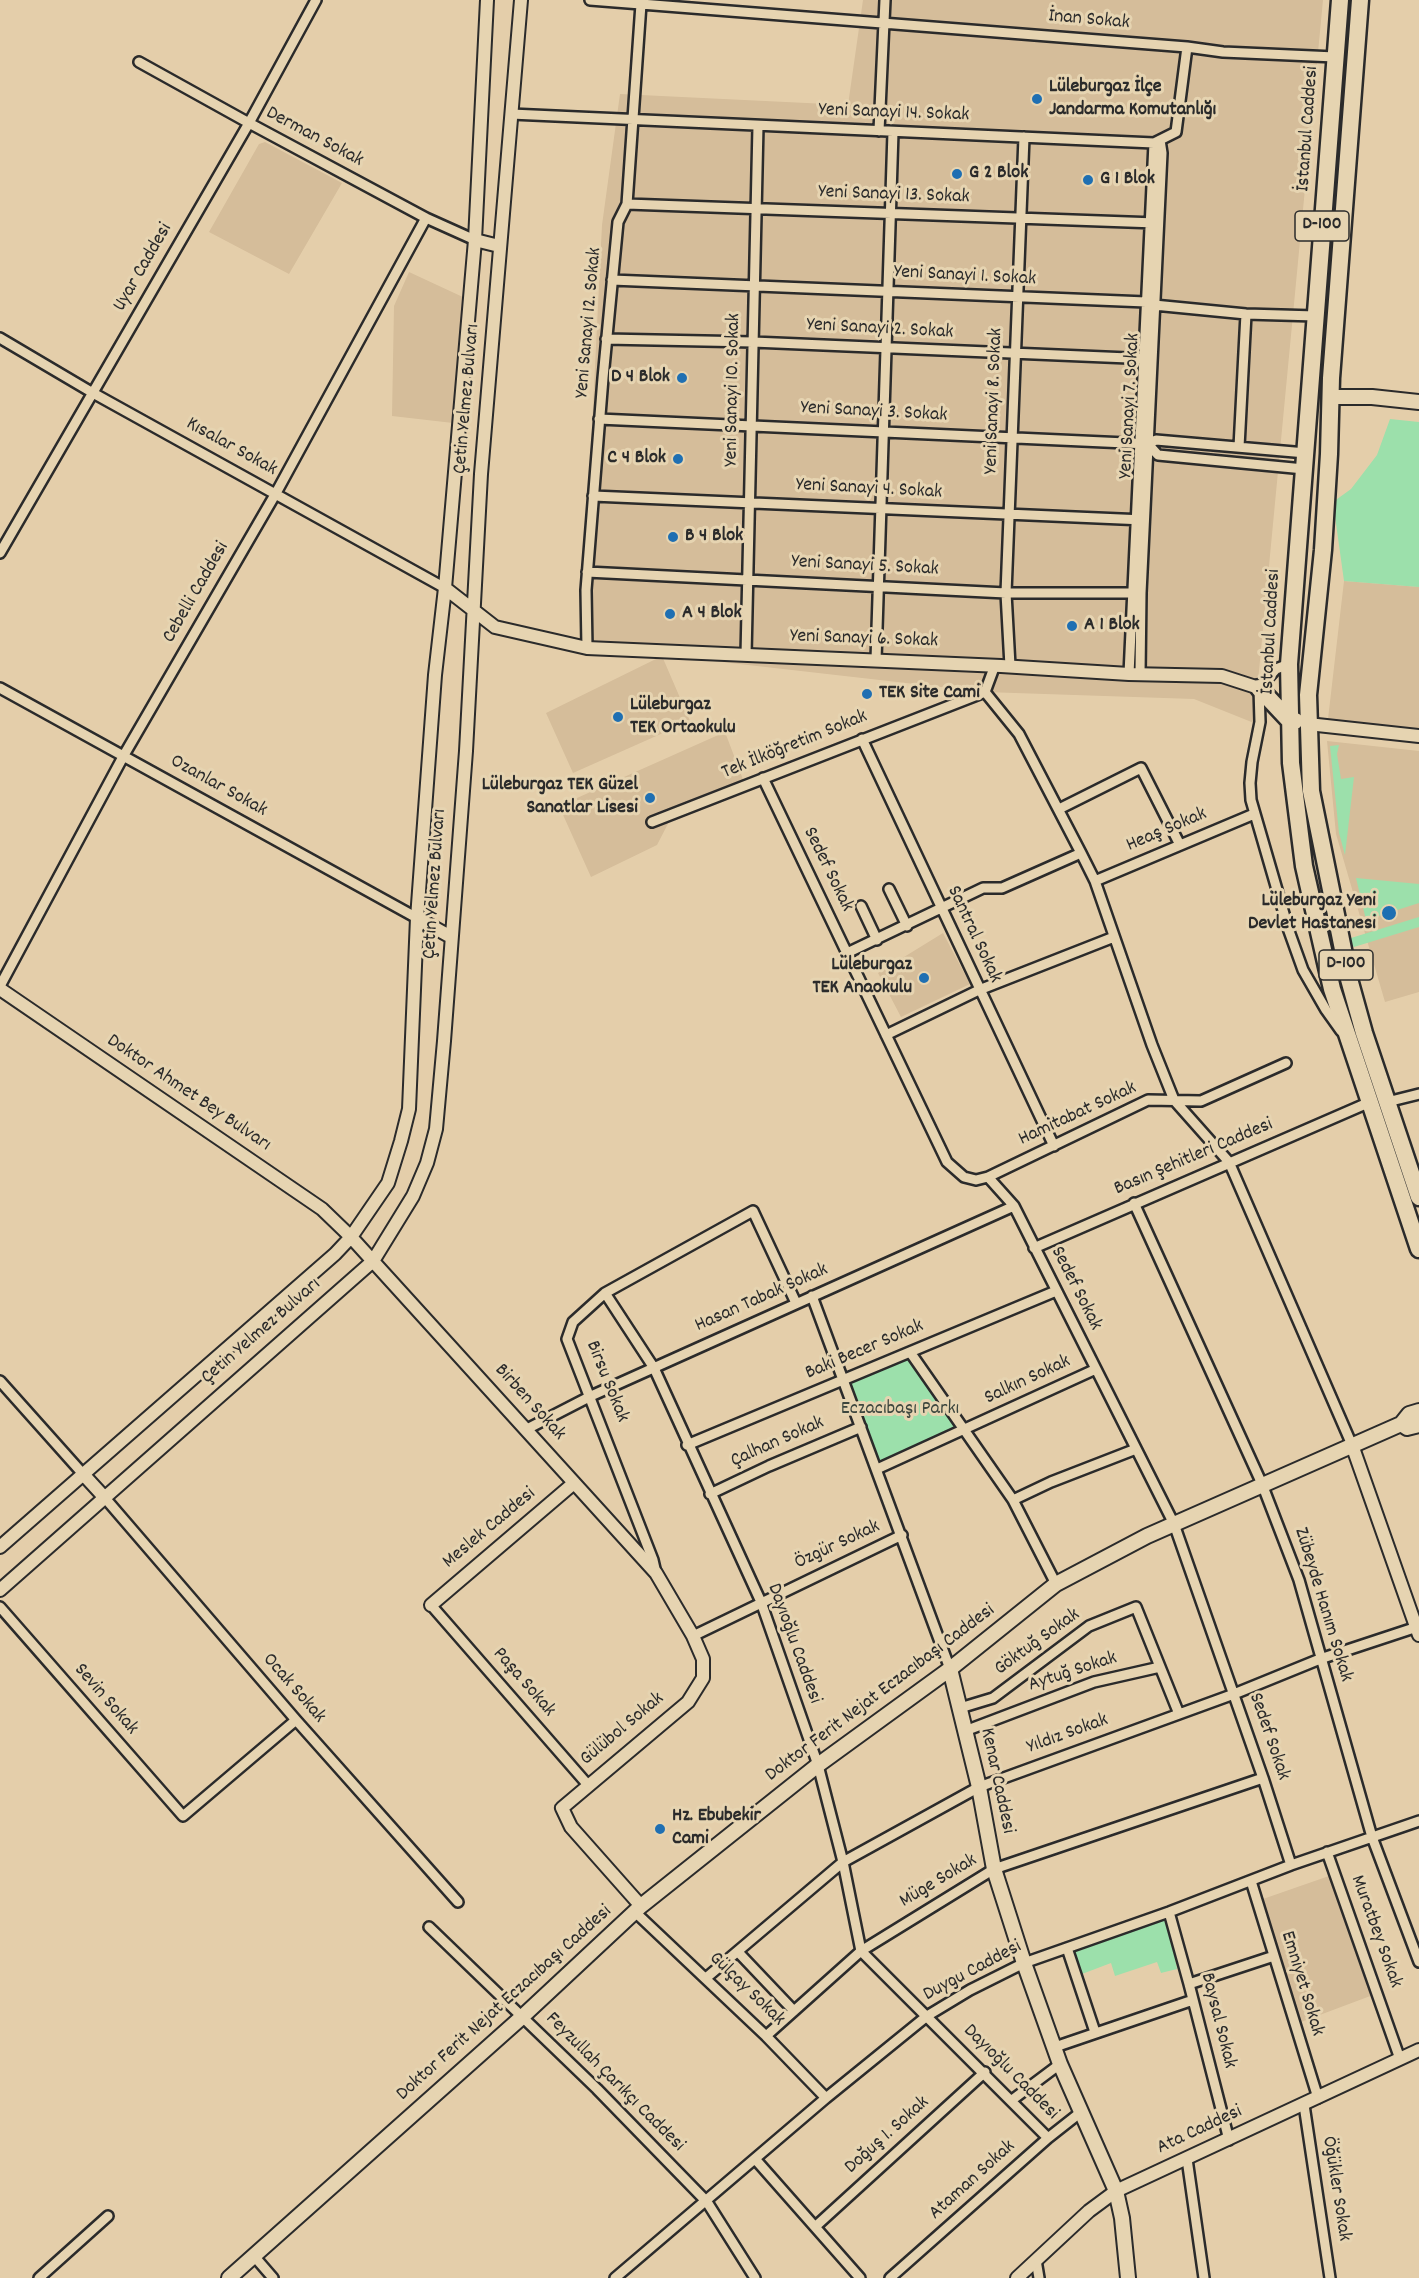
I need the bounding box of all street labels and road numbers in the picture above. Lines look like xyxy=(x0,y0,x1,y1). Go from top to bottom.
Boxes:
street label: İnan Sokak xyxy=(1047,5,1131,37)
street label: İstanbul Caddesi xyxy=(1293,66,1325,192)
street label: Yeni Sanayi 14. Sokak xyxy=(818,99,970,129)
street label: Derman Sokak xyxy=(261,102,367,174)
street label: Yeni Sanayi 13. Sokak xyxy=(818,181,970,211)
road number: D-100 xyxy=(1295,211,1349,241)
street label: Uyar Caddesi xyxy=(109,220,179,316)
street label: Yeni Sanayi 12. Sokak xyxy=(571,247,609,399)
street label: Yeni Sanayi 1. Sokak xyxy=(893,261,1037,293)
street label: Yeni Sanayi 10. Sokak xyxy=(721,313,747,467)
street label: Yeni Sanayi 2. Sokak xyxy=(806,314,954,346)
street label: Çetin Yelmez Bulvarı xyxy=(449,323,487,475)
street label: Yeni Sanayi 8. Sokak xyxy=(980,328,1010,474)
street label: Yeni Sanayi 7. Sokak xyxy=(1115,333,1147,479)
street label: Yeni Sanayi 3. Sokak xyxy=(800,397,948,429)
street label: Kısalar Sokak xyxy=(181,413,281,483)
street label: Yeni Sanayi 4. Sokak xyxy=(795,474,943,506)
street label: Cebelli Caddesi xyxy=(158,538,236,648)
street label: Yeni Sanayi 5. Sokak xyxy=(791,551,939,583)
street label: İstanbul Caddesi xyxy=(1257,569,1287,695)
street label: Yeni Sanayi 6. Sokak xyxy=(790,625,938,655)
street label: Tek İlköğretim Sokak xyxy=(719,706,871,786)
street label: Ozanlar Sokak xyxy=(165,750,271,824)
street label: Heaş Sokak xyxy=(1123,803,1211,859)
street label: Çetin Yelmez Bulvarı xyxy=(419,808,453,960)
street label: Sedef Sokak xyxy=(796,824,858,916)
street label: Santral Sokak xyxy=(940,883,1006,987)
road number: D-100 xyxy=(1319,950,1373,980)
street label: Doktor Ahmet Bey Bulvarı xyxy=(101,1030,275,1158)
street label: Hamitabat Sokak xyxy=(1015,1077,1141,1153)
street label: Basın Şehitleri Caddesi xyxy=(1111,1114,1277,1202)
street label: Sedef Sokak xyxy=(1044,1243,1106,1335)
street label: Hasan Tabak Sokak xyxy=(692,1259,832,1339)
street label: Çetin Yelmez Bulvarı xyxy=(197,1274,327,1390)
street label: Baki Becer Sokak xyxy=(802,1315,928,1387)
street label: Birsu Sokak xyxy=(579,1338,633,1426)
street label: Salkın Sokak xyxy=(981,1351,1075,1411)
street label: Birben Sokak xyxy=(488,1360,570,1446)
street label: Çalhan Sokak xyxy=(728,1412,828,1474)
street label: Meslek Caddesi xyxy=(439,1483,541,1575)
street label: Özgür Sokak xyxy=(792,1516,884,1576)
street label: Zübeyde Hanım Sokak xyxy=(1287,1525,1357,1685)
street label: Dayıoğlu Caddesi xyxy=(760,1581,826,1707)
street label: Doktor Ferit Nejat Eczacıbaşı Caddesi xyxy=(761,1600,1001,1788)
street label: Göktuğ Sokak xyxy=(990,1604,1086,1682)
street label: Paşa Sokak xyxy=(486,1643,560,1723)
street label: Aytuğ Sokak xyxy=(1026,1647,1120,1699)
street label: Ocak Sokak xyxy=(256,1649,330,1729)
street label: Sevin Sokak xyxy=(67,1659,143,1741)
street label: Gülübol Sokak xyxy=(576,1688,670,1772)
street label: Sedef Sokak xyxy=(1242,1690,1294,1784)
street label: Yıldız Sokak xyxy=(1024,1709,1112,1761)
street label: Kenar Caddesi xyxy=(973,1726,1019,1836)
street label: Müge Sokak xyxy=(896,1850,982,1914)
street label: Muratbey Sokak xyxy=(1344,1872,1406,1992)
street label: Doktor Ferit Nejat Eczacıbaşı Caddesi xyxy=(392,1901,618,2107)
street label: Emniyet Sokak xyxy=(1274,1929,1328,2039)
street label: Duygu Caddesi xyxy=(920,1936,1026,2008)
street label: Gülçay Sokak xyxy=(703,1948,789,2032)
street label: Baysal Sokak xyxy=(1194,1971,1240,2071)
street label: Feyzullah Çarıkçı Caddesi xyxy=(539,2008,689,2158)
street label: Dayıoğlu Caddesi xyxy=(957,2020,1063,2126)
street label: Doğuş 1. Sokak xyxy=(841,2092,935,2180)
street label: Ata Caddesi xyxy=(1154,2101,1246,2161)
street label: Öğükler Sokak xyxy=(1315,2135,1355,2243)
street label: Ataman Sokak xyxy=(925,2136,1021,2226)

